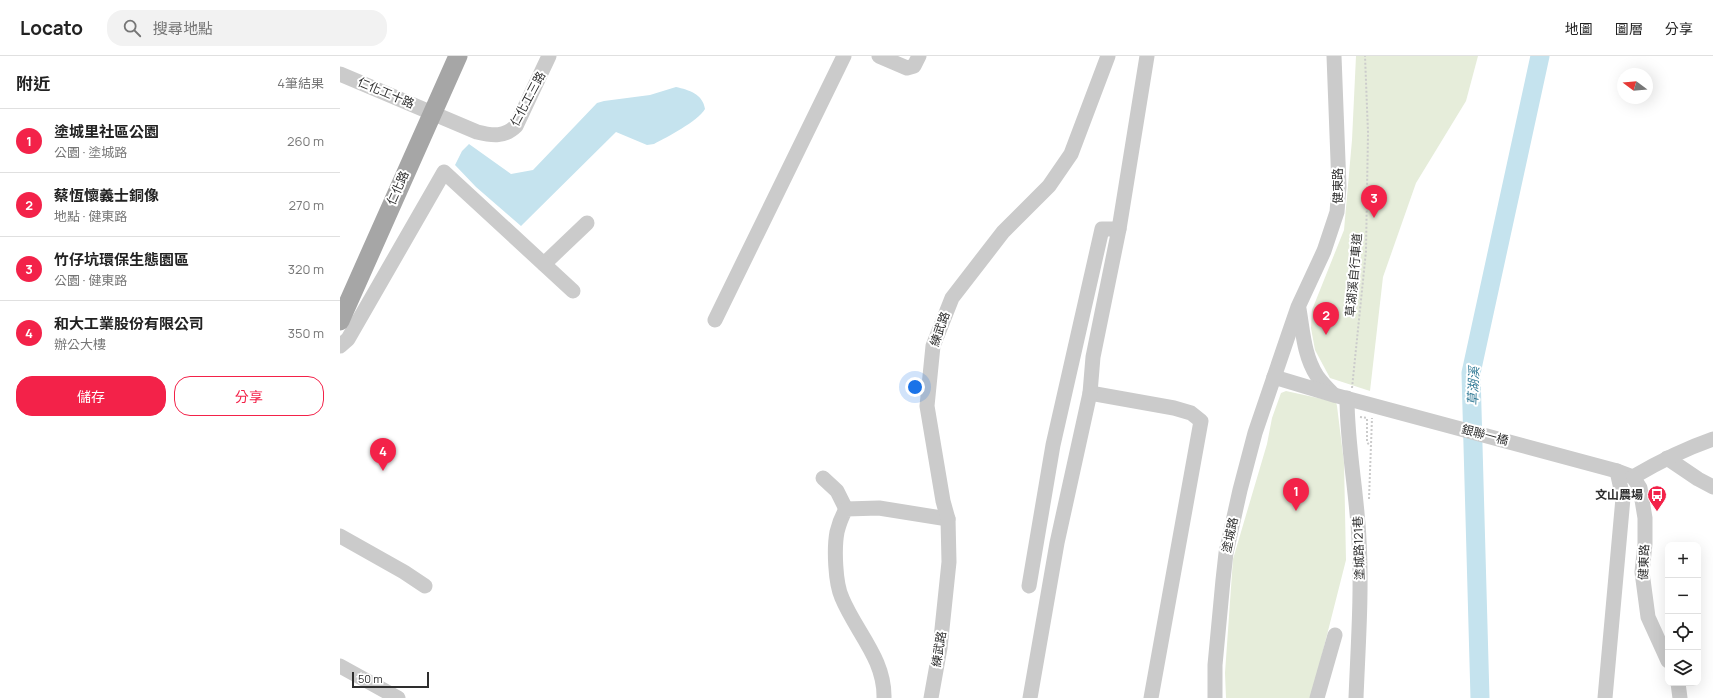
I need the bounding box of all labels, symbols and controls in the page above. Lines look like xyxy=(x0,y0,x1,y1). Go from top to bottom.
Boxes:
search box xyxy=(107,10,387,46)
text: Locato xyxy=(20,15,83,41)
icon: search xyxy=(121,17,143,39)
text: 搜尋地點 xyxy=(153,18,213,39)
text: 地圖 xyxy=(1565,19,1593,38)
text: 圖層 xyxy=(1615,19,1643,38)
text: 分享 xyxy=(1665,19,1693,38)
street label: 仁化工三路 xyxy=(506,68,549,129)
north arrow xyxy=(1617,68,1653,104)
text: 附近 xyxy=(16,72,50,95)
street label: 仁化工十路 xyxy=(355,73,417,112)
text: 4筆結果 xyxy=(277,74,324,92)
text: 塗城里社區公園 xyxy=(54,121,159,142)
text: 1 xyxy=(26,132,32,150)
text: 260 m xyxy=(287,132,324,150)
text: 公園 · 塗城路 xyxy=(54,143,127,161)
street label: 仁化路 xyxy=(382,168,413,208)
street label: 健東路 xyxy=(1329,168,1346,204)
text: 蔡恆懷義士銅像 xyxy=(54,185,159,206)
pin: 3 xyxy=(1361,185,1387,218)
text: 2 xyxy=(25,196,33,214)
text: 270 m xyxy=(289,196,324,214)
text: 地點 · 健東路 xyxy=(54,207,127,225)
street label: 草湖溪自行車道 xyxy=(1341,232,1366,318)
text: 竹仔坑環保生態園區 xyxy=(54,249,189,270)
text: 3 xyxy=(25,260,33,278)
text: 320 m xyxy=(288,260,324,278)
text: 公園 · 健東路 xyxy=(54,271,127,289)
pin: 2 xyxy=(1313,302,1339,335)
street label: 練武路 xyxy=(926,309,953,349)
text: 和大工業股份有限公司 xyxy=(54,313,204,334)
text: 4 xyxy=(25,324,33,342)
text: 350 m xyxy=(288,324,324,342)
text: 辦公大樓 xyxy=(54,335,106,353)
water label: 草湖溪 xyxy=(1463,364,1483,406)
button: 儲存 xyxy=(16,376,166,416)
button: 分享 xyxy=(174,376,324,416)
your location xyxy=(905,377,925,397)
street label: 銀聯一橋 xyxy=(1460,420,1511,449)
pin: 4 xyxy=(370,438,396,471)
pin: 1 xyxy=(1283,478,1309,511)
bus stop icon: 文山農場 xyxy=(1646,484,1668,512)
place label: 文山農場 xyxy=(1595,486,1643,503)
street label: 塗城路 xyxy=(1217,516,1242,554)
street label: 塗城路121巷 xyxy=(1349,516,1368,580)
map controls xyxy=(1665,542,1701,686)
button: + xyxy=(1665,542,1701,578)
street label: 健東路 xyxy=(1634,544,1653,580)
button: − xyxy=(1665,578,1701,614)
button: locate xyxy=(1665,614,1701,650)
street label: 練武路 xyxy=(927,630,950,668)
button: layers xyxy=(1665,650,1701,686)
scale bar xyxy=(352,670,429,689)
text: 50 m xyxy=(358,671,383,686)

